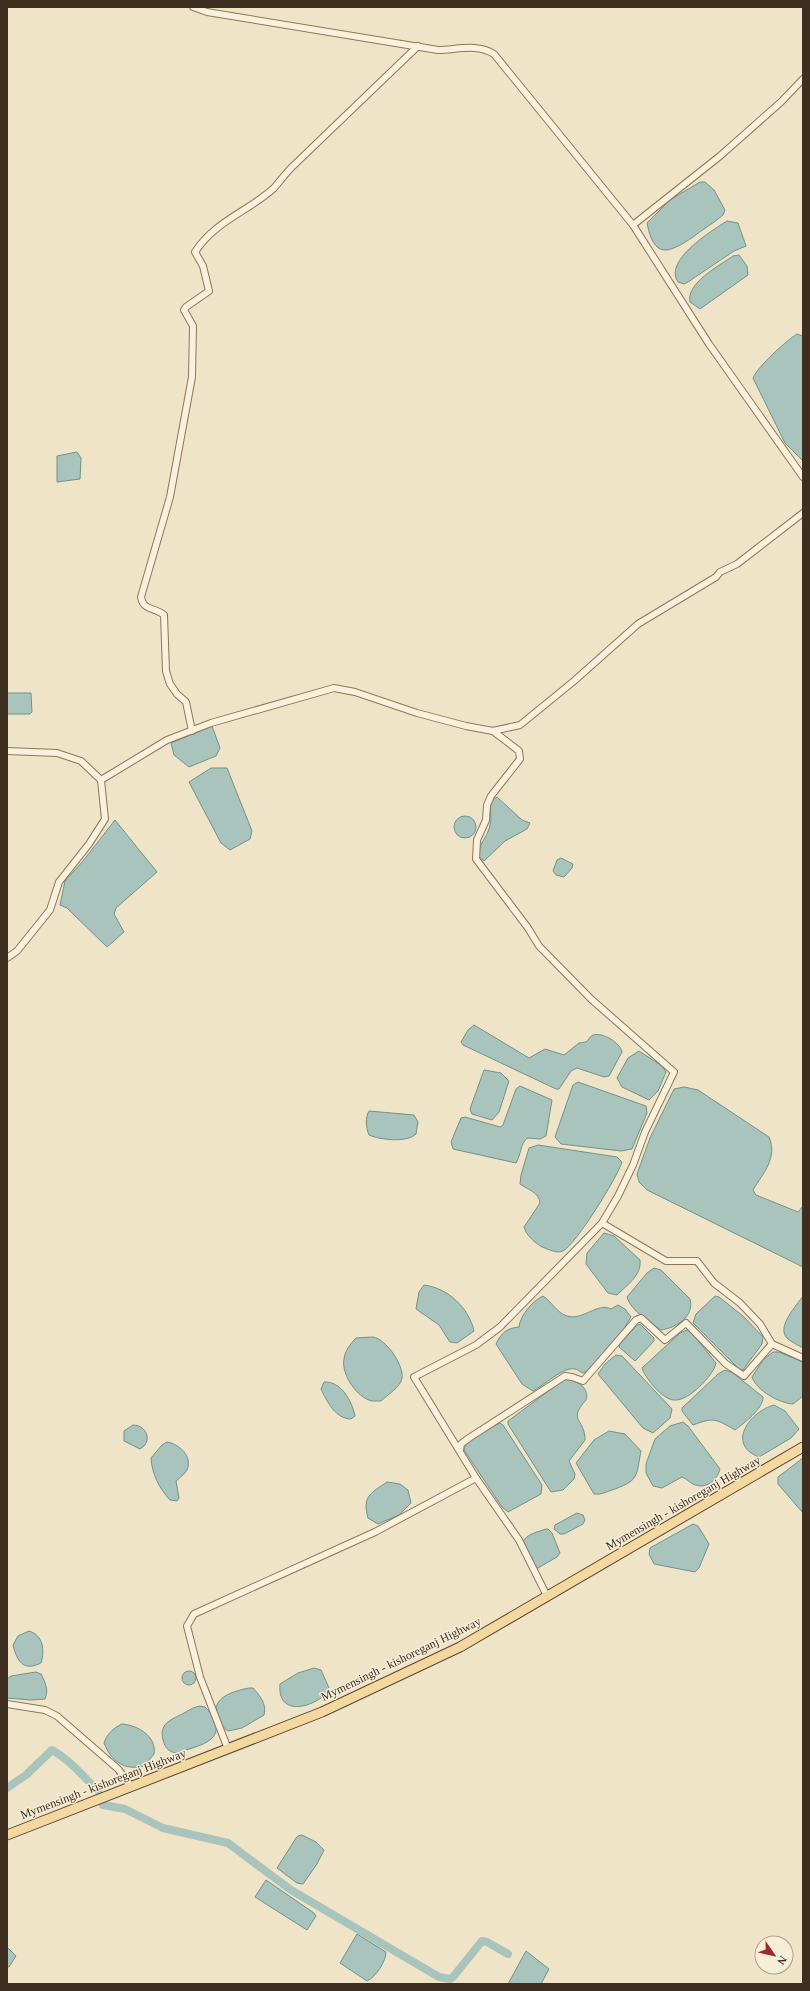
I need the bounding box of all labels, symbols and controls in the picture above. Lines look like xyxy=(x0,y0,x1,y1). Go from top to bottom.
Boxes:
street label: Mymensingh - kishoreganj Highway xyxy=(603,1453,763,1553)
street label: Mymensingh - kishoreganj Highway xyxy=(319,1614,483,1704)
street label: Mymensingh - kishoreganj Highway xyxy=(18,1746,188,1822)
north arrow xyxy=(754,1935,794,1975)
text: N xyxy=(775,1954,789,1967)

